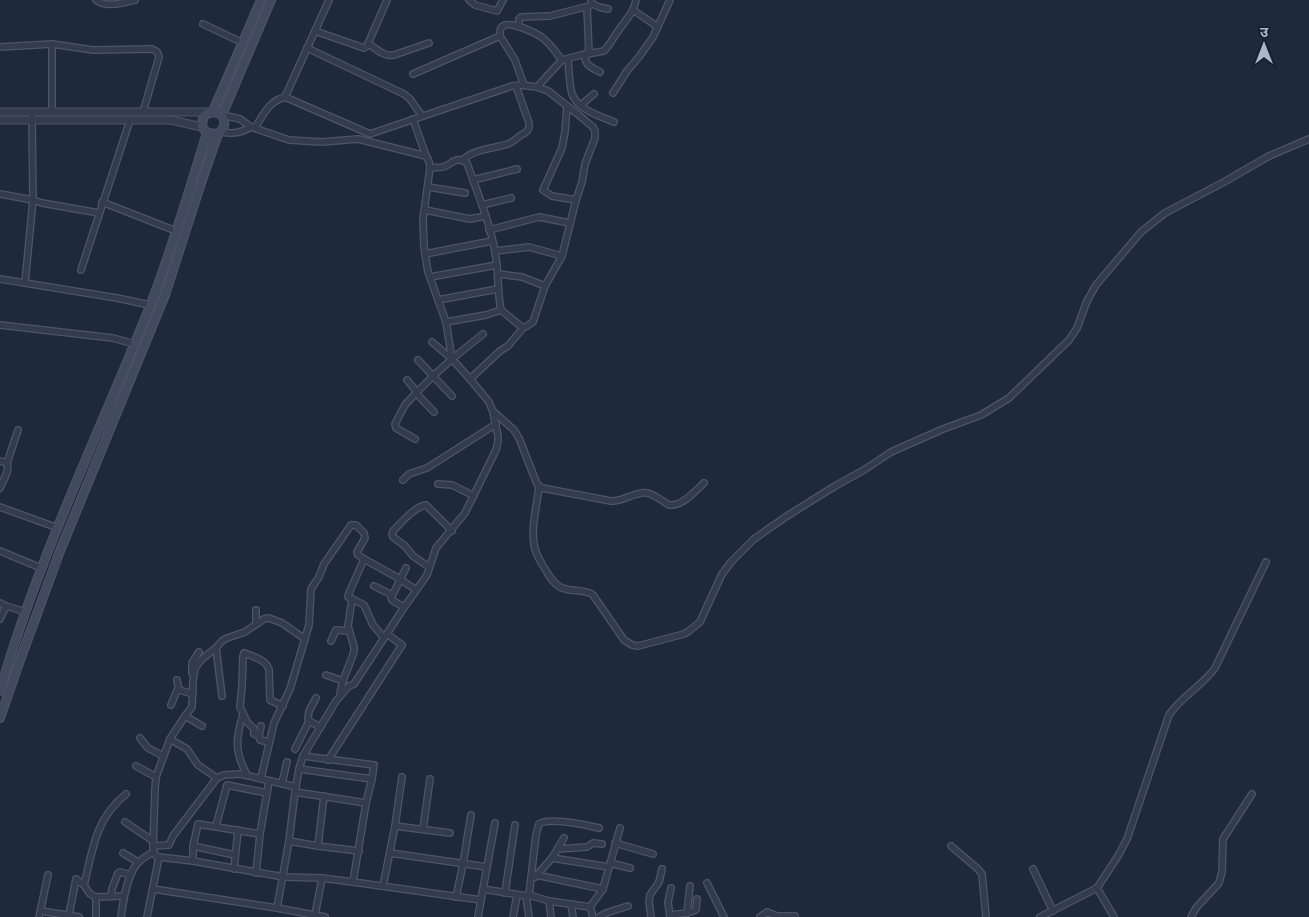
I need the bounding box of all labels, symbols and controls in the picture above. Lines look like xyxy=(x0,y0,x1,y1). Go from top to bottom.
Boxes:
north arrow xyxy=(1239,20,1289,70)
text: उ xyxy=(1260,24,1269,40)

